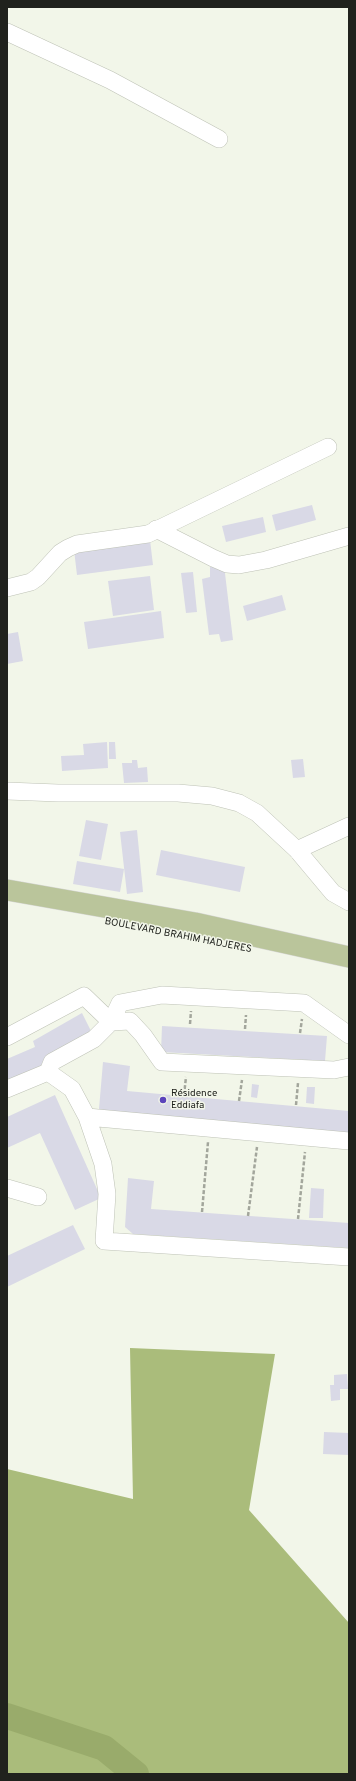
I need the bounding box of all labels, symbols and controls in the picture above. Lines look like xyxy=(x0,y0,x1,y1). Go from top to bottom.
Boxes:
street label: BOULEVARD BRAHIM HADJERES xyxy=(103,916,253,956)
place label: Résidence Eddiafa xyxy=(171,1088,217,1112)
marker: Résidence Eddiafa xyxy=(158,1095,168,1105)

